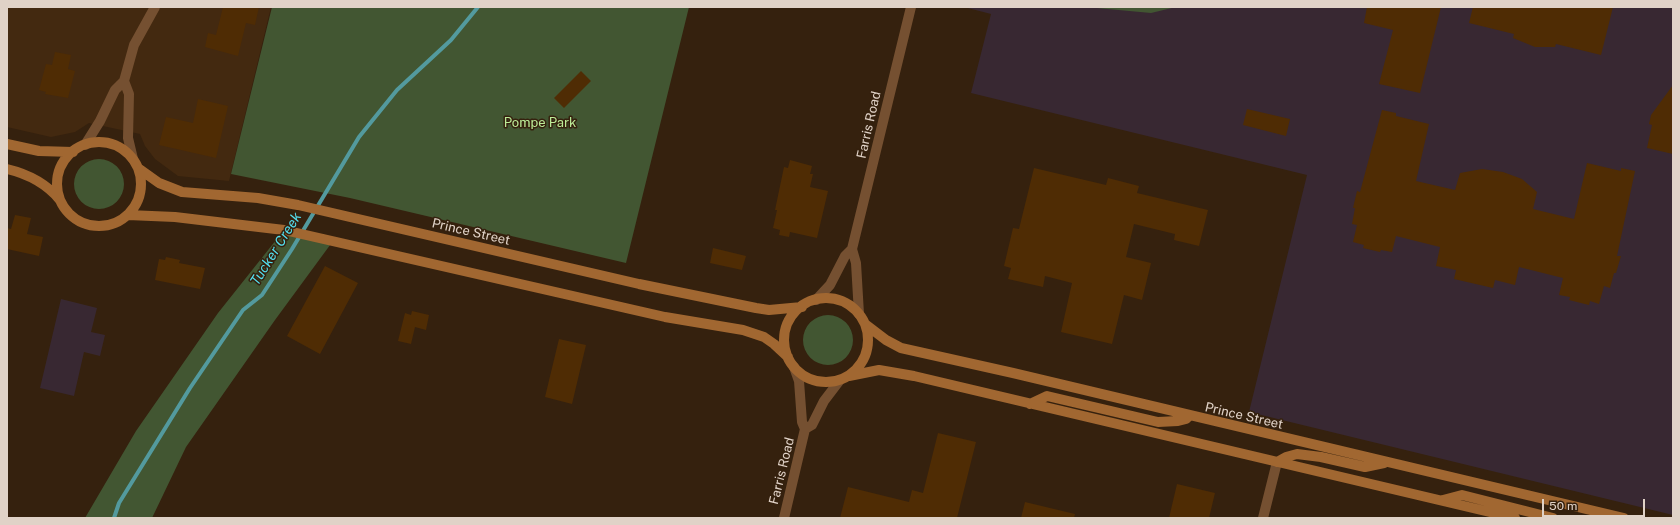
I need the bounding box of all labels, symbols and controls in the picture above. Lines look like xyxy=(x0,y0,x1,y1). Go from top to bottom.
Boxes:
street label: Farris Road xyxy=(854,90,884,160)
park label: Pompe Park xyxy=(504,115,576,131)
water label: Tucker Creek xyxy=(247,209,305,289)
street label: Prince Street xyxy=(430,215,512,249)
street label: Prince Street xyxy=(1203,399,1285,433)
street label: Farris Road xyxy=(766,436,798,506)
scale bar xyxy=(1544,491,1647,517)
text: 50 m xyxy=(1549,499,1577,513)

